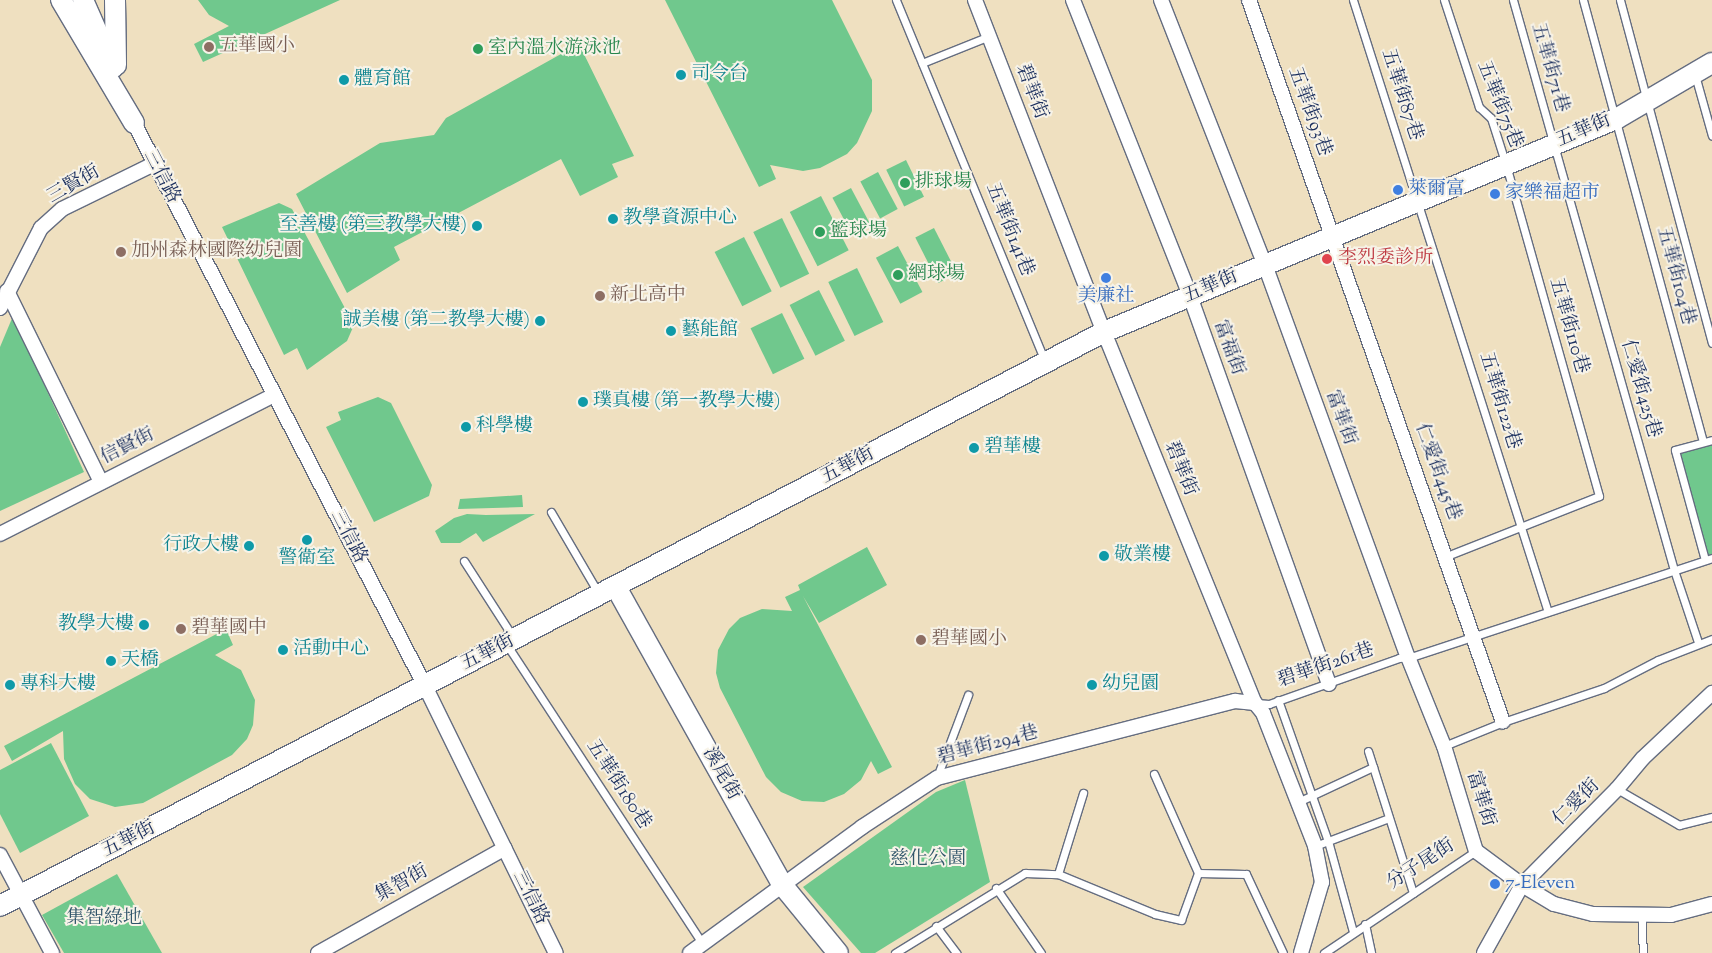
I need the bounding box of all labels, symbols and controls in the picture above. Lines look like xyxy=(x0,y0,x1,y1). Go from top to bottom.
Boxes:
street label: 五華街71巷 xyxy=(1525,21,1573,115)
place label: 五華國小 xyxy=(219,36,295,58)
place label: 室內溫水游泳池 xyxy=(488,38,621,60)
marker: 五華國小 xyxy=(203,41,215,53)
marker: 室內溫水游泳池 xyxy=(472,43,484,55)
street label: 五華街87巷 xyxy=(1375,46,1427,144)
street label: 五華街75巷 xyxy=(1471,58,1527,152)
street label: 碧華街 xyxy=(1010,61,1052,123)
place label: 司令台 xyxy=(691,64,748,86)
street label: 五華街93巷 xyxy=(1282,64,1336,160)
place label: 體育館 xyxy=(354,69,411,91)
marker: 司令台 xyxy=(675,69,687,81)
marker: 體育館 xyxy=(338,74,350,86)
street label: 五華街 xyxy=(1553,109,1615,153)
street label: 三信路 xyxy=(138,146,184,208)
street label: 三賢街 xyxy=(44,161,104,209)
place label: 排球場 xyxy=(915,172,972,194)
marker: 排球場 xyxy=(899,177,911,189)
place label: 萊爾富 xyxy=(1408,179,1465,201)
street label: 五華街141巷 xyxy=(980,180,1038,280)
place label: 家樂福超市 xyxy=(1505,183,1600,205)
marker: 萊爾富 xyxy=(1392,184,1404,196)
marker: 家樂福超市 xyxy=(1489,188,1501,200)
place label: 教學資源中心 xyxy=(623,208,737,230)
marker: 教學資源中心 xyxy=(607,213,619,225)
place label: 至善樓 (第三教學大樓) xyxy=(280,215,467,237)
marker: 至善樓 (第三教學大樓) xyxy=(471,220,483,232)
place label: 籃球場 xyxy=(830,221,887,243)
street label: 五華街104巷 xyxy=(1651,224,1699,328)
marker: 籃球場 xyxy=(814,226,826,238)
place label: 加州森林國際幼兒園 xyxy=(131,241,302,263)
marker: 加州森林國際幼兒園 xyxy=(115,246,127,258)
place label: 李烈委診所 xyxy=(1338,248,1433,270)
marker: 李烈委診所 xyxy=(1320,252,1334,266)
place label: 網球場 xyxy=(908,264,965,286)
street label: 五華街 xyxy=(1180,265,1242,309)
marker: 網球場 xyxy=(892,269,904,281)
marker: 美廉社 xyxy=(1100,272,1112,284)
street label: 五華街110巷 xyxy=(1543,275,1593,377)
place label: 新北高中 xyxy=(610,285,686,307)
place label: 美廉社 xyxy=(1078,286,1134,308)
marker: 新北高中 xyxy=(594,290,606,302)
place label: 誠美樓 (第二教學大樓) xyxy=(343,310,530,332)
marker: 誠美樓 (第二教學大樓) xyxy=(534,315,546,327)
street label: 富福街 xyxy=(1208,317,1248,379)
place label: 藝能館 xyxy=(681,320,738,342)
marker: 藝能館 xyxy=(665,325,677,337)
street label: 仁愛街425巷 xyxy=(1615,337,1665,441)
street label: 五華街122巷 xyxy=(1473,350,1525,452)
street label: 富華街 xyxy=(1320,387,1360,449)
place label: 璞真樓 (第一教學大樓) xyxy=(593,391,780,413)
marker: 璞真樓 (第一教學大樓) xyxy=(577,396,589,408)
place label: 科學樓 xyxy=(476,416,533,438)
street label: 仁愛街445巷 xyxy=(1409,420,1465,524)
marker: 科學樓 xyxy=(460,421,472,433)
street label: 信賢街 xyxy=(97,424,159,470)
place label: 碧華樓 xyxy=(984,437,1041,459)
street label: 碧華街 xyxy=(1159,438,1201,500)
marker: 碧華樓 xyxy=(968,442,980,454)
street label: 五華街 xyxy=(817,443,879,489)
street label: 三信路 xyxy=(325,506,371,568)
marker: 警衛室 xyxy=(301,534,313,546)
place label: 行政大樓 xyxy=(163,535,239,557)
marker: 行政大樓 xyxy=(243,540,255,552)
place label: 敬業樓 xyxy=(1114,545,1171,567)
place label: 警衛室 xyxy=(279,548,335,570)
marker: 敬業樓 xyxy=(1098,550,1110,562)
place label: 教學大樓 xyxy=(58,614,134,636)
place label: 碧華國中 xyxy=(191,618,267,640)
marker: 教學大樓 xyxy=(138,619,150,631)
marker: 碧華國中 xyxy=(175,623,187,635)
place label: 碧華國小 xyxy=(931,629,1007,651)
street label: 五華街 xyxy=(457,630,519,676)
marker: 碧華國小 xyxy=(915,634,927,646)
place label: 活動中心 xyxy=(293,639,369,661)
street label: 碧華街261巷 xyxy=(1275,639,1377,693)
marker: 活動中心 xyxy=(277,644,289,656)
place label: 天橋 xyxy=(121,650,159,672)
marker: 天橋 xyxy=(105,655,117,667)
place label: 專科大樓 xyxy=(20,674,96,696)
place label: 幼兒園 xyxy=(1102,674,1159,696)
marker: 專科大樓 xyxy=(4,679,16,691)
marker: 幼兒園 xyxy=(1086,679,1098,691)
street label: 碧華街294巷 xyxy=(935,722,1041,770)
street label: 五華街180巷 xyxy=(581,736,655,834)
street label: 溪尾街 xyxy=(697,744,745,804)
street label: 富華街 xyxy=(1461,768,1499,830)
street label: 仁愛街 xyxy=(1549,775,1605,831)
street label: 五華街 xyxy=(98,817,160,863)
street label: 分子尾街 xyxy=(1383,835,1459,895)
park label: 慈化公園 xyxy=(890,849,966,871)
street label: 集智街 xyxy=(372,860,432,908)
street label: 三信路 xyxy=(507,867,553,929)
place label: 7-Eleven xyxy=(1505,873,1575,895)
marker: 7-Eleven xyxy=(1489,878,1501,890)
park label: 集智綠地 xyxy=(66,908,142,930)

